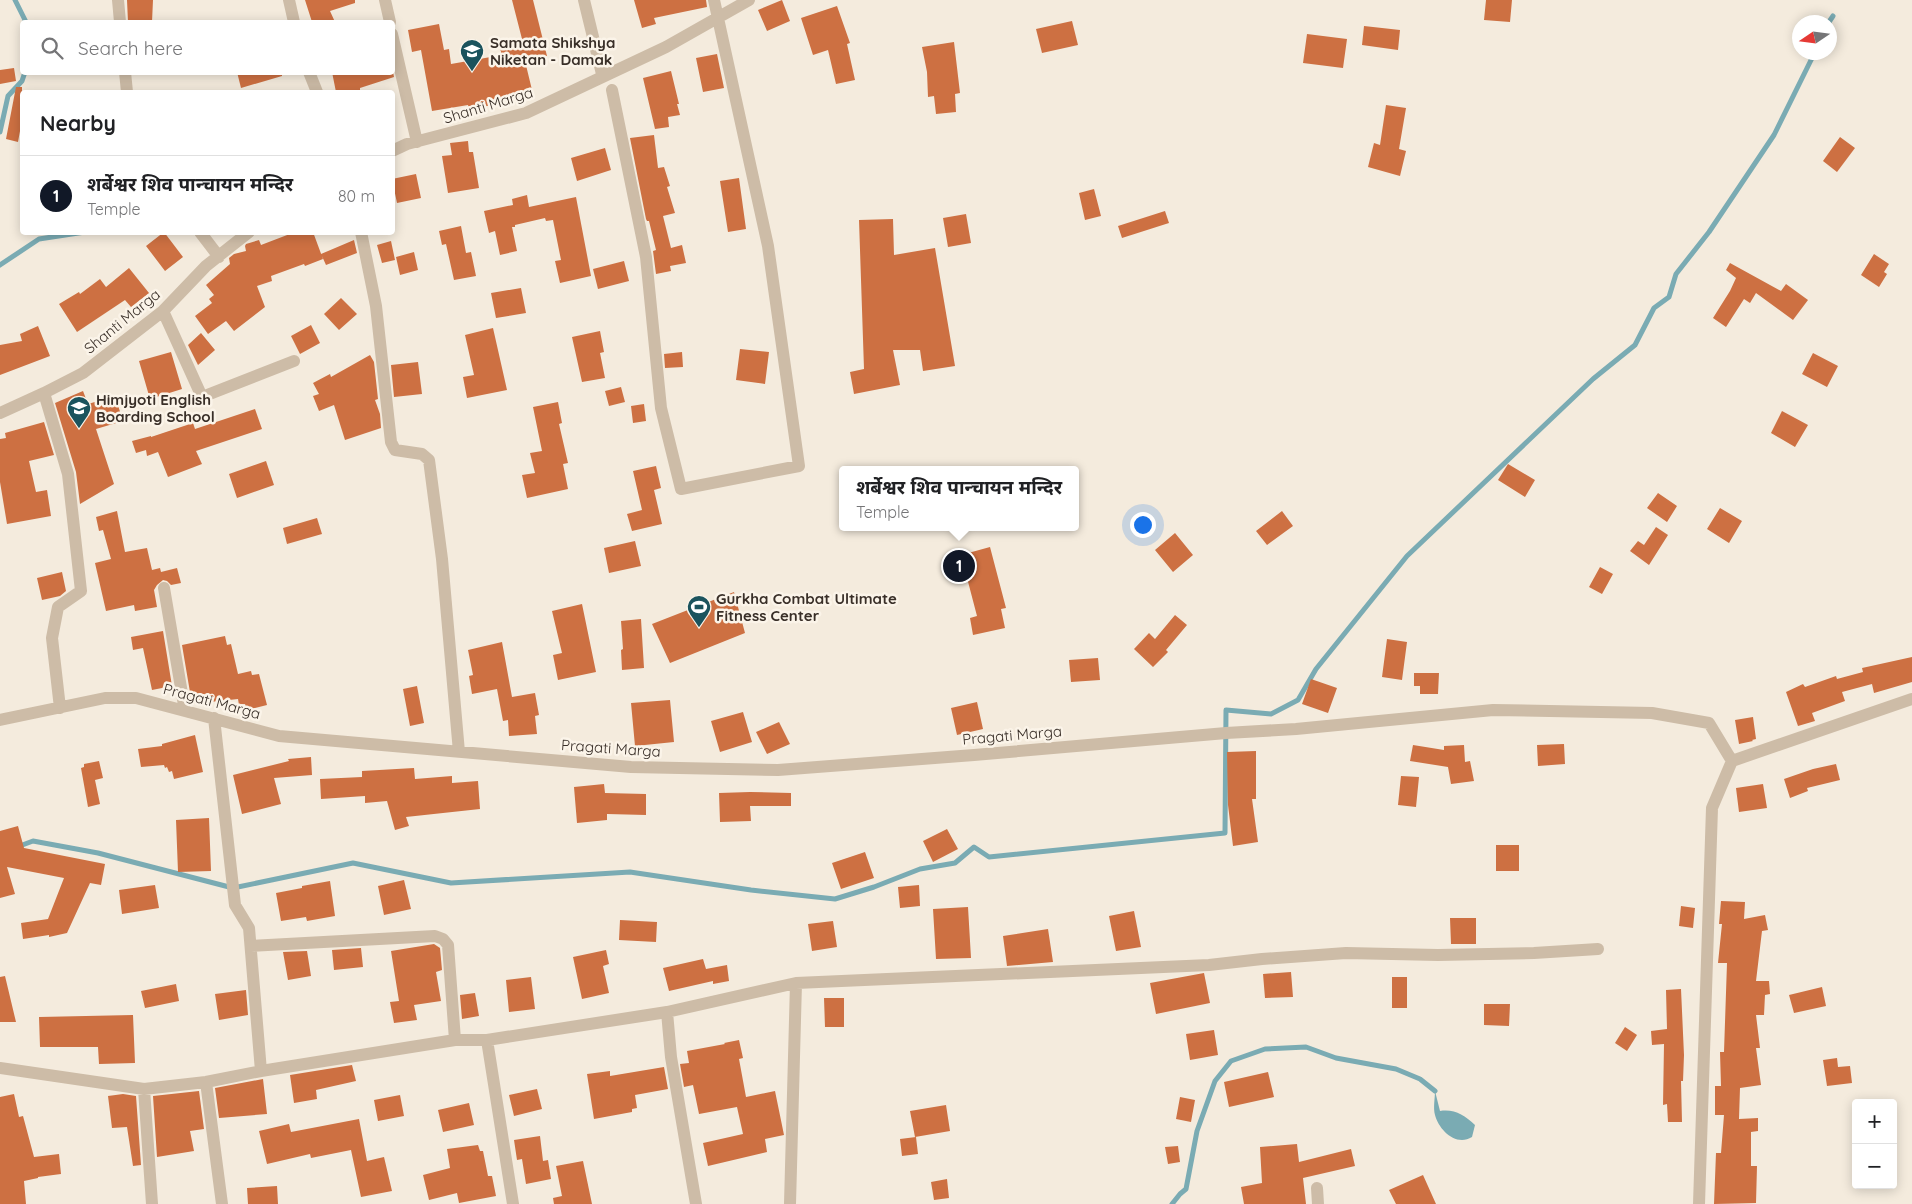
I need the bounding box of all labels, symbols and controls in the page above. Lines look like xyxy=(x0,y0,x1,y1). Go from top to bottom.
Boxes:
north arrow xyxy=(1792,15,1837,60)
search box xyxy=(20,20,395,75)
place label: Samata Shikshya Niketan - Damak xyxy=(490,33,615,69)
icon: search xyxy=(38,34,66,62)
text: Search here xyxy=(78,36,183,60)
school or university icon: Samata Shikshya Niketan - Damak xyxy=(459,38,485,72)
street label: Shanti Marga xyxy=(441,82,535,128)
text: Nearby xyxy=(40,110,116,136)
text: शर्बेश्वर शिव पान्चायन मन्दिर xyxy=(87,172,293,196)
text: 1 xyxy=(53,186,59,206)
text: 80 m xyxy=(338,186,375,206)
text: Temple xyxy=(87,199,141,219)
street label: Shanti Marga xyxy=(80,285,164,357)
place label: Himjyoti English Boarding School xyxy=(96,390,215,426)
school or university icon: Himjyoti English Boarding School xyxy=(66,395,92,429)
popup xyxy=(839,466,1079,531)
text: शर्बेश्वर शिव पान्चायन मन्दिर xyxy=(856,475,1062,499)
text: Temple xyxy=(856,502,910,522)
your location xyxy=(1130,512,1156,538)
pin: 1 xyxy=(943,547,975,585)
place label: Gurkha Combat Ultimate Fitness Center xyxy=(716,589,897,625)
sports icon: Gurkha Combat Ultimate Fitness Center xyxy=(686,594,712,628)
street label: Pragati Marga xyxy=(161,679,263,723)
street label: Pragati Marga xyxy=(961,721,1063,749)
street label: Pragati Marga xyxy=(561,735,661,761)
map controls xyxy=(1852,1099,1897,1189)
button: + xyxy=(1852,1099,1897,1144)
button: − xyxy=(1852,1144,1897,1189)

